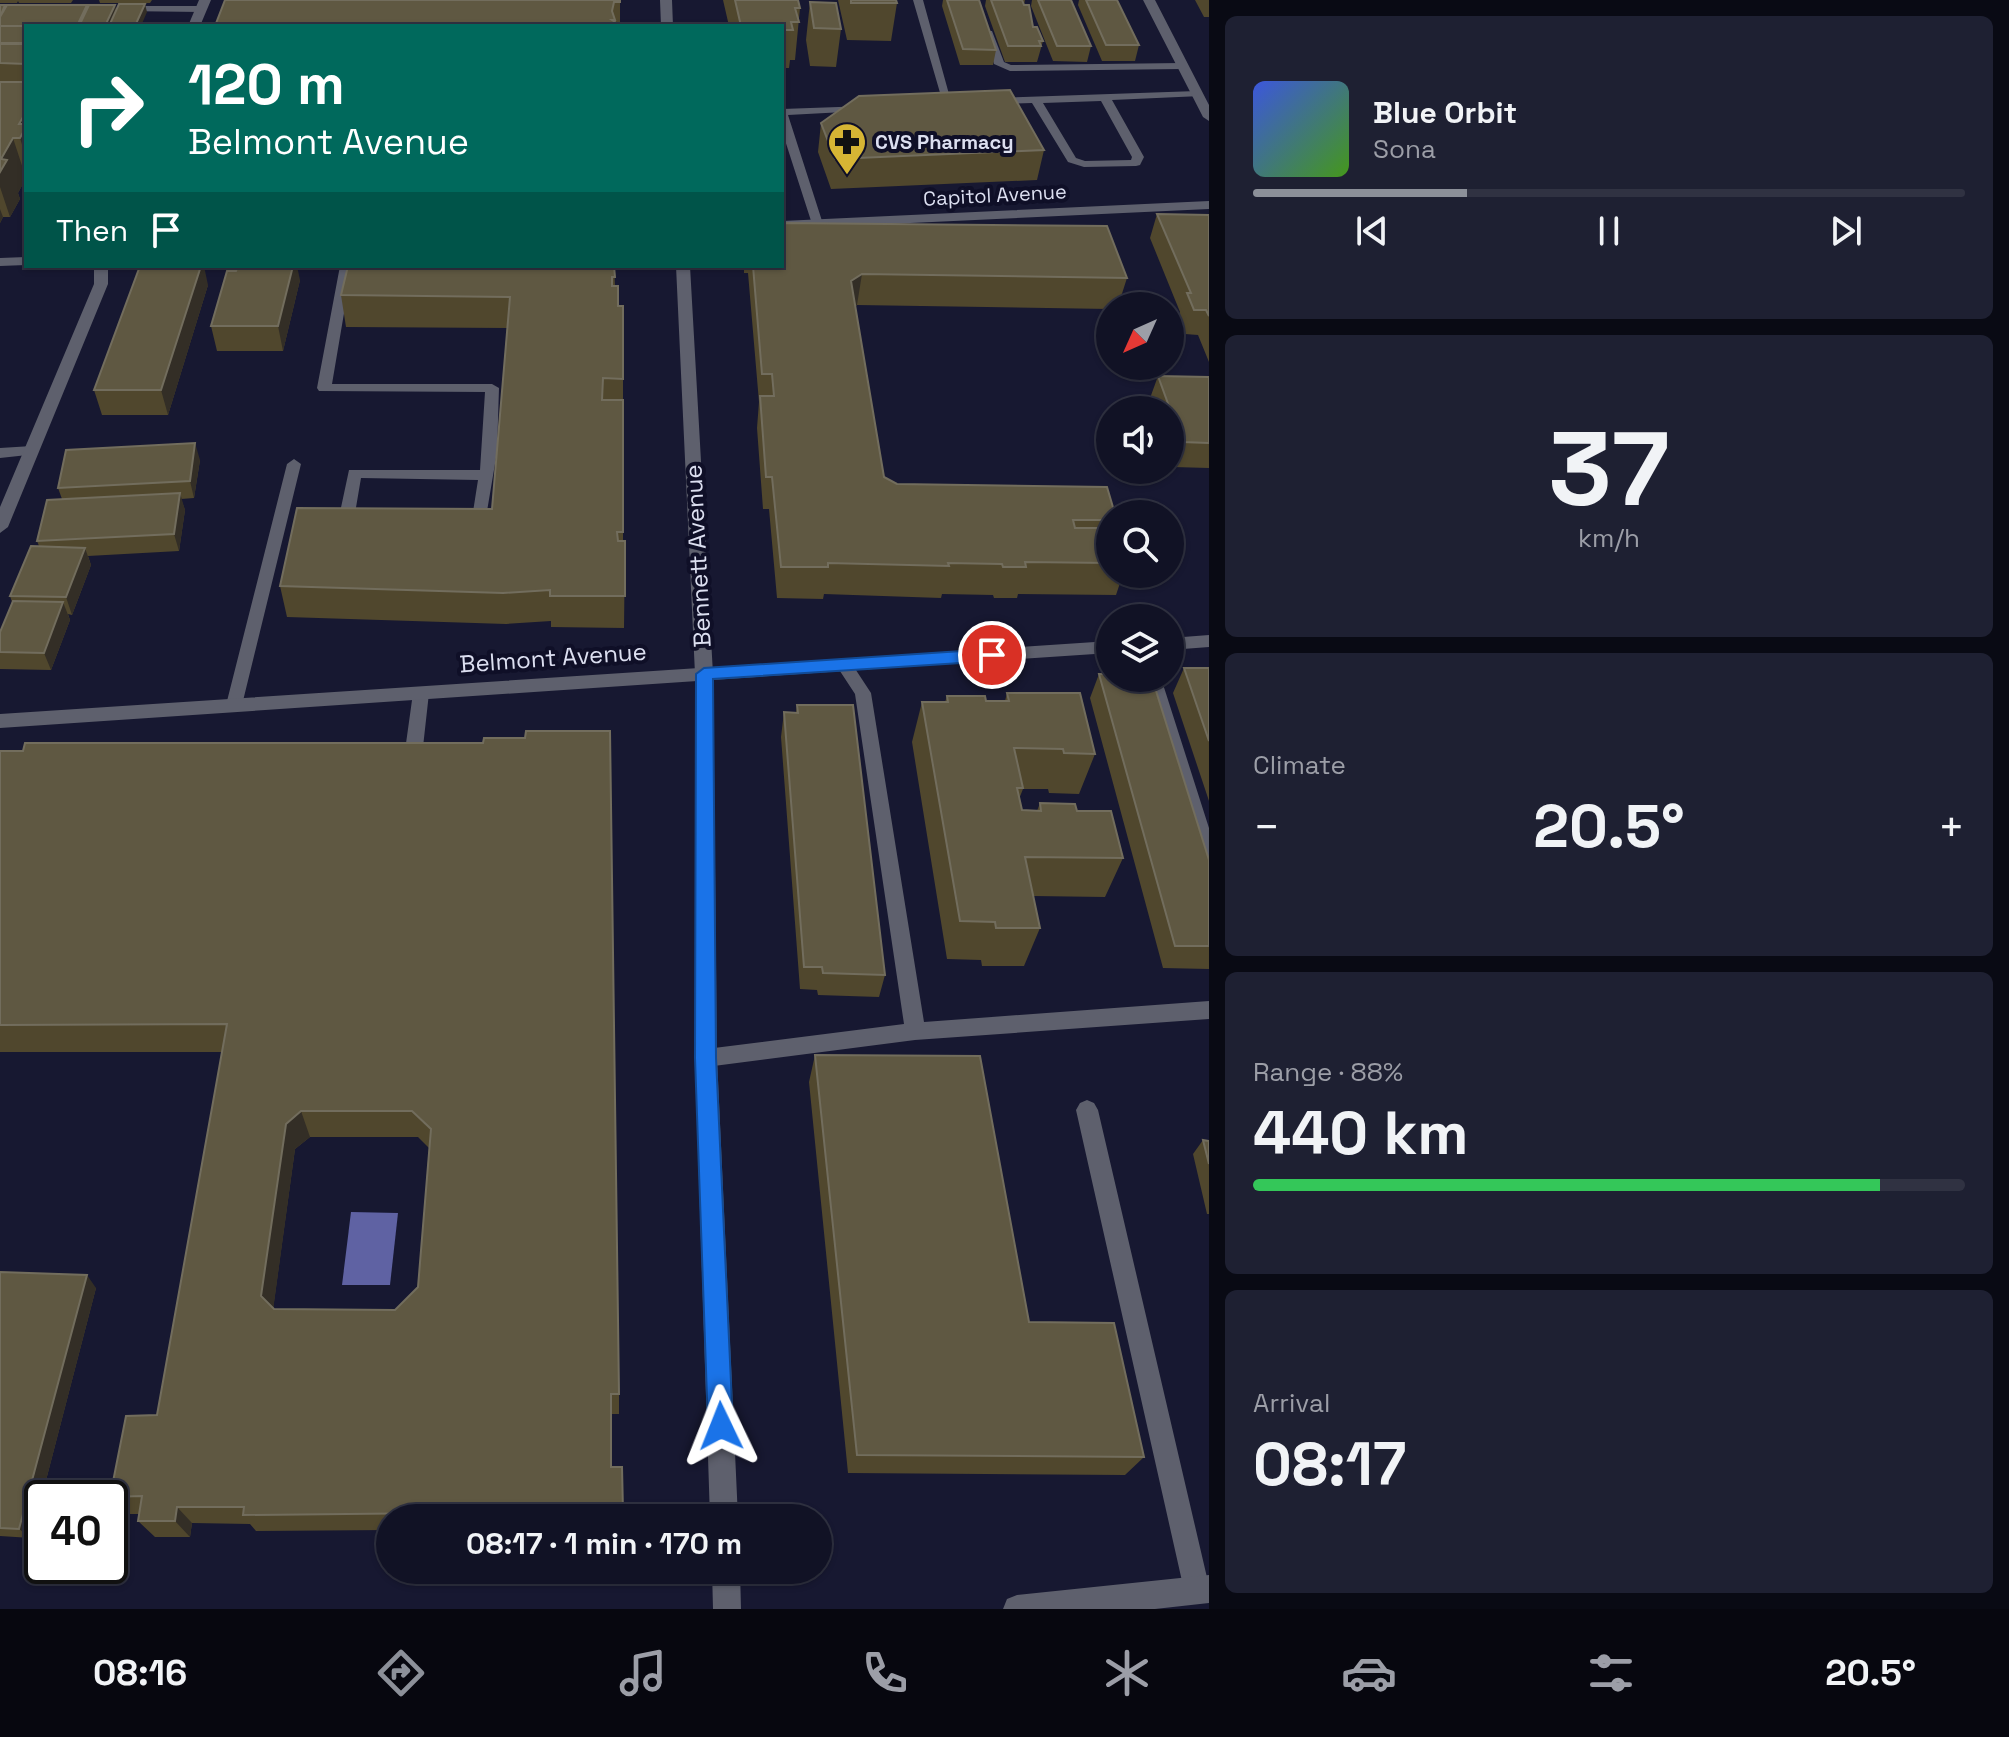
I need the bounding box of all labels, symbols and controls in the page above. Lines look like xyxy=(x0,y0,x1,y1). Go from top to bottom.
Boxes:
text: 120 m xyxy=(188,49,345,120)
icon: right xyxy=(56,56,160,160)
text: Blue Orbit xyxy=(1373,93,1517,132)
text: Belmont Avenue xyxy=(188,119,469,165)
pharmacy icon: CVS Pharmacy xyxy=(826,121,868,176)
place label: CVS Pharmacy xyxy=(875,129,1013,155)
text: Sona xyxy=(1373,132,1436,166)
street label: Capitol Avenue xyxy=(923,178,1067,212)
icon: arrive xyxy=(144,208,188,252)
icon: previous xyxy=(1350,209,1394,253)
icon: pause xyxy=(1587,209,1631,253)
icon: next xyxy=(1824,209,1868,253)
text: Then xyxy=(56,211,128,250)
north arrow xyxy=(1096,292,1184,380)
map controls xyxy=(1096,292,1184,692)
button: sound xyxy=(1096,396,1184,484)
text: 37 xyxy=(1549,403,1669,535)
street label: Bennett Avenue xyxy=(677,464,718,648)
button: search xyxy=(1096,500,1184,588)
text: km/h xyxy=(1578,521,1640,555)
button: layers xyxy=(1096,604,1184,692)
pin xyxy=(958,621,1026,689)
icon: arrive xyxy=(970,633,1014,677)
street label: Belmont Avenue xyxy=(458,636,648,680)
text: Climate xyxy=(1253,748,1346,782)
text: 20.5° xyxy=(1533,788,1685,865)
text: − xyxy=(1253,799,1280,855)
text: + xyxy=(1938,799,1965,855)
text: Range · 88% xyxy=(1253,1055,1403,1089)
text: 440 km xyxy=(1253,1095,1469,1172)
position arrow xyxy=(679,1384,763,1468)
text: Arrival xyxy=(1253,1386,1330,1420)
text: 08:17 xyxy=(1253,1426,1406,1503)
speed limit sign: 40 xyxy=(24,1480,128,1584)
text: 08:17 · 1 min · 170 m xyxy=(466,1524,742,1563)
icon: directions xyxy=(373,1645,429,1701)
icon: music xyxy=(615,1645,671,1701)
icon: phone xyxy=(857,1645,913,1701)
icon: climate xyxy=(1099,1645,1155,1701)
icon: car xyxy=(1341,1645,1397,1701)
icon: filters xyxy=(1583,1645,1639,1701)
text: 08:16 xyxy=(93,1650,187,1696)
text: 20.5° xyxy=(1825,1650,1916,1696)

